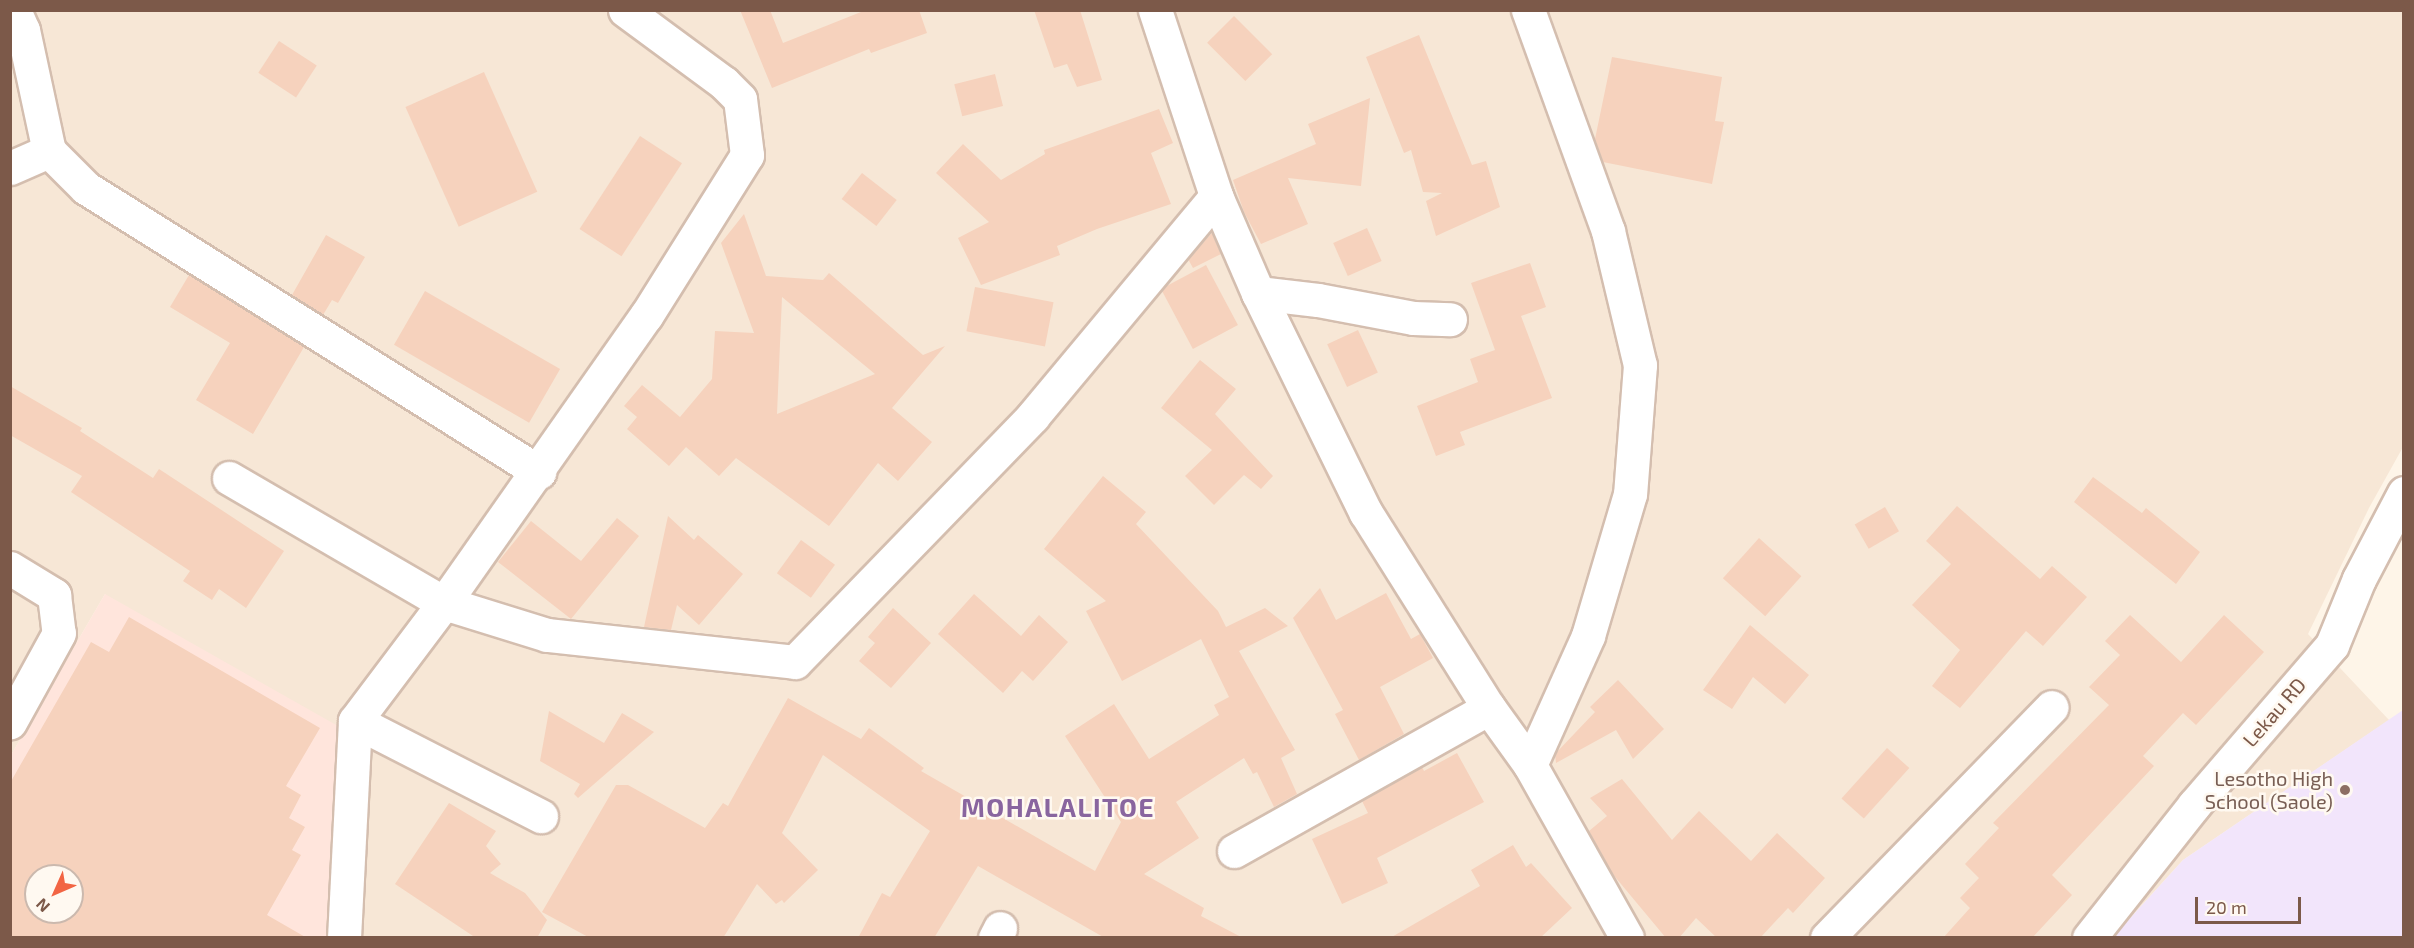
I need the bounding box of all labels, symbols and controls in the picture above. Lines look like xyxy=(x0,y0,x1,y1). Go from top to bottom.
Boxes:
street label: Lekau RD xyxy=(2238,673,2310,751)
place label: Lesotho High School (Saole) xyxy=(2204,766,2333,813)
marker: Lesotho High School (Saole) xyxy=(2338,783,2352,797)
district label: MOHALALITOE xyxy=(961,791,1155,823)
north arrow xyxy=(24,864,84,924)
scale bar xyxy=(2198,885,2304,923)
text: N xyxy=(32,895,53,916)
text: 20 m xyxy=(2206,896,2247,918)

